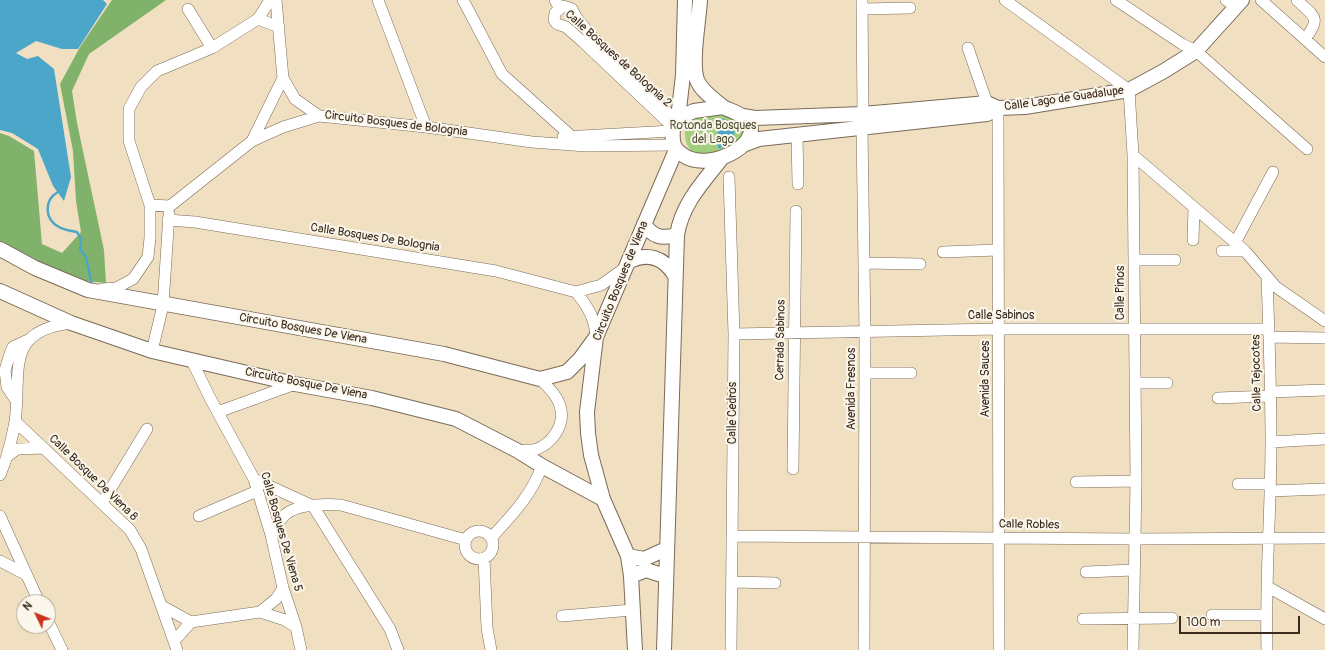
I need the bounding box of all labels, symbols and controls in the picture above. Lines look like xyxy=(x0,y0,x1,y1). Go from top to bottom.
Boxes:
street label: Calle Bosques de Bolognia 2 xyxy=(562,7,674,111)
street label: Calle Lago de Guadalupe xyxy=(1003,83,1125,115)
street label: Circuito Bosques de Bolognia xyxy=(324,108,468,140)
park label: Rotonda Bosques del Lago xyxy=(670,119,756,147)
street label: Circuito Bosques de Viena xyxy=(590,219,652,343)
street label: Calle Bosques De Bolognia xyxy=(309,221,441,255)
street label: Calle Pinos xyxy=(1114,266,1128,320)
street label: Cerrada Sabinos xyxy=(773,299,789,381)
street label: Calle Sabinos xyxy=(968,309,1034,323)
street label: Circuito Bosques De Viena xyxy=(238,311,368,347)
street label: Calle Tejocotes xyxy=(1249,334,1265,412)
street label: Avenida Sauces xyxy=(979,341,993,417)
street label: Avenida Fresnos xyxy=(845,348,859,430)
street label: Circuito Bosque De Viena xyxy=(244,365,368,403)
street label: Calle Cedros xyxy=(726,382,740,444)
street label: Calle Bosque De Viena 8 xyxy=(46,432,140,524)
street label: Calle Bosques De Viena 5 xyxy=(257,470,305,594)
street label: Calle Robles xyxy=(999,517,1059,533)
north arrow xyxy=(16,594,56,634)
text: N xyxy=(20,599,35,613)
scale bar xyxy=(1181,608,1302,634)
text: 100 m xyxy=(1186,615,1220,630)

